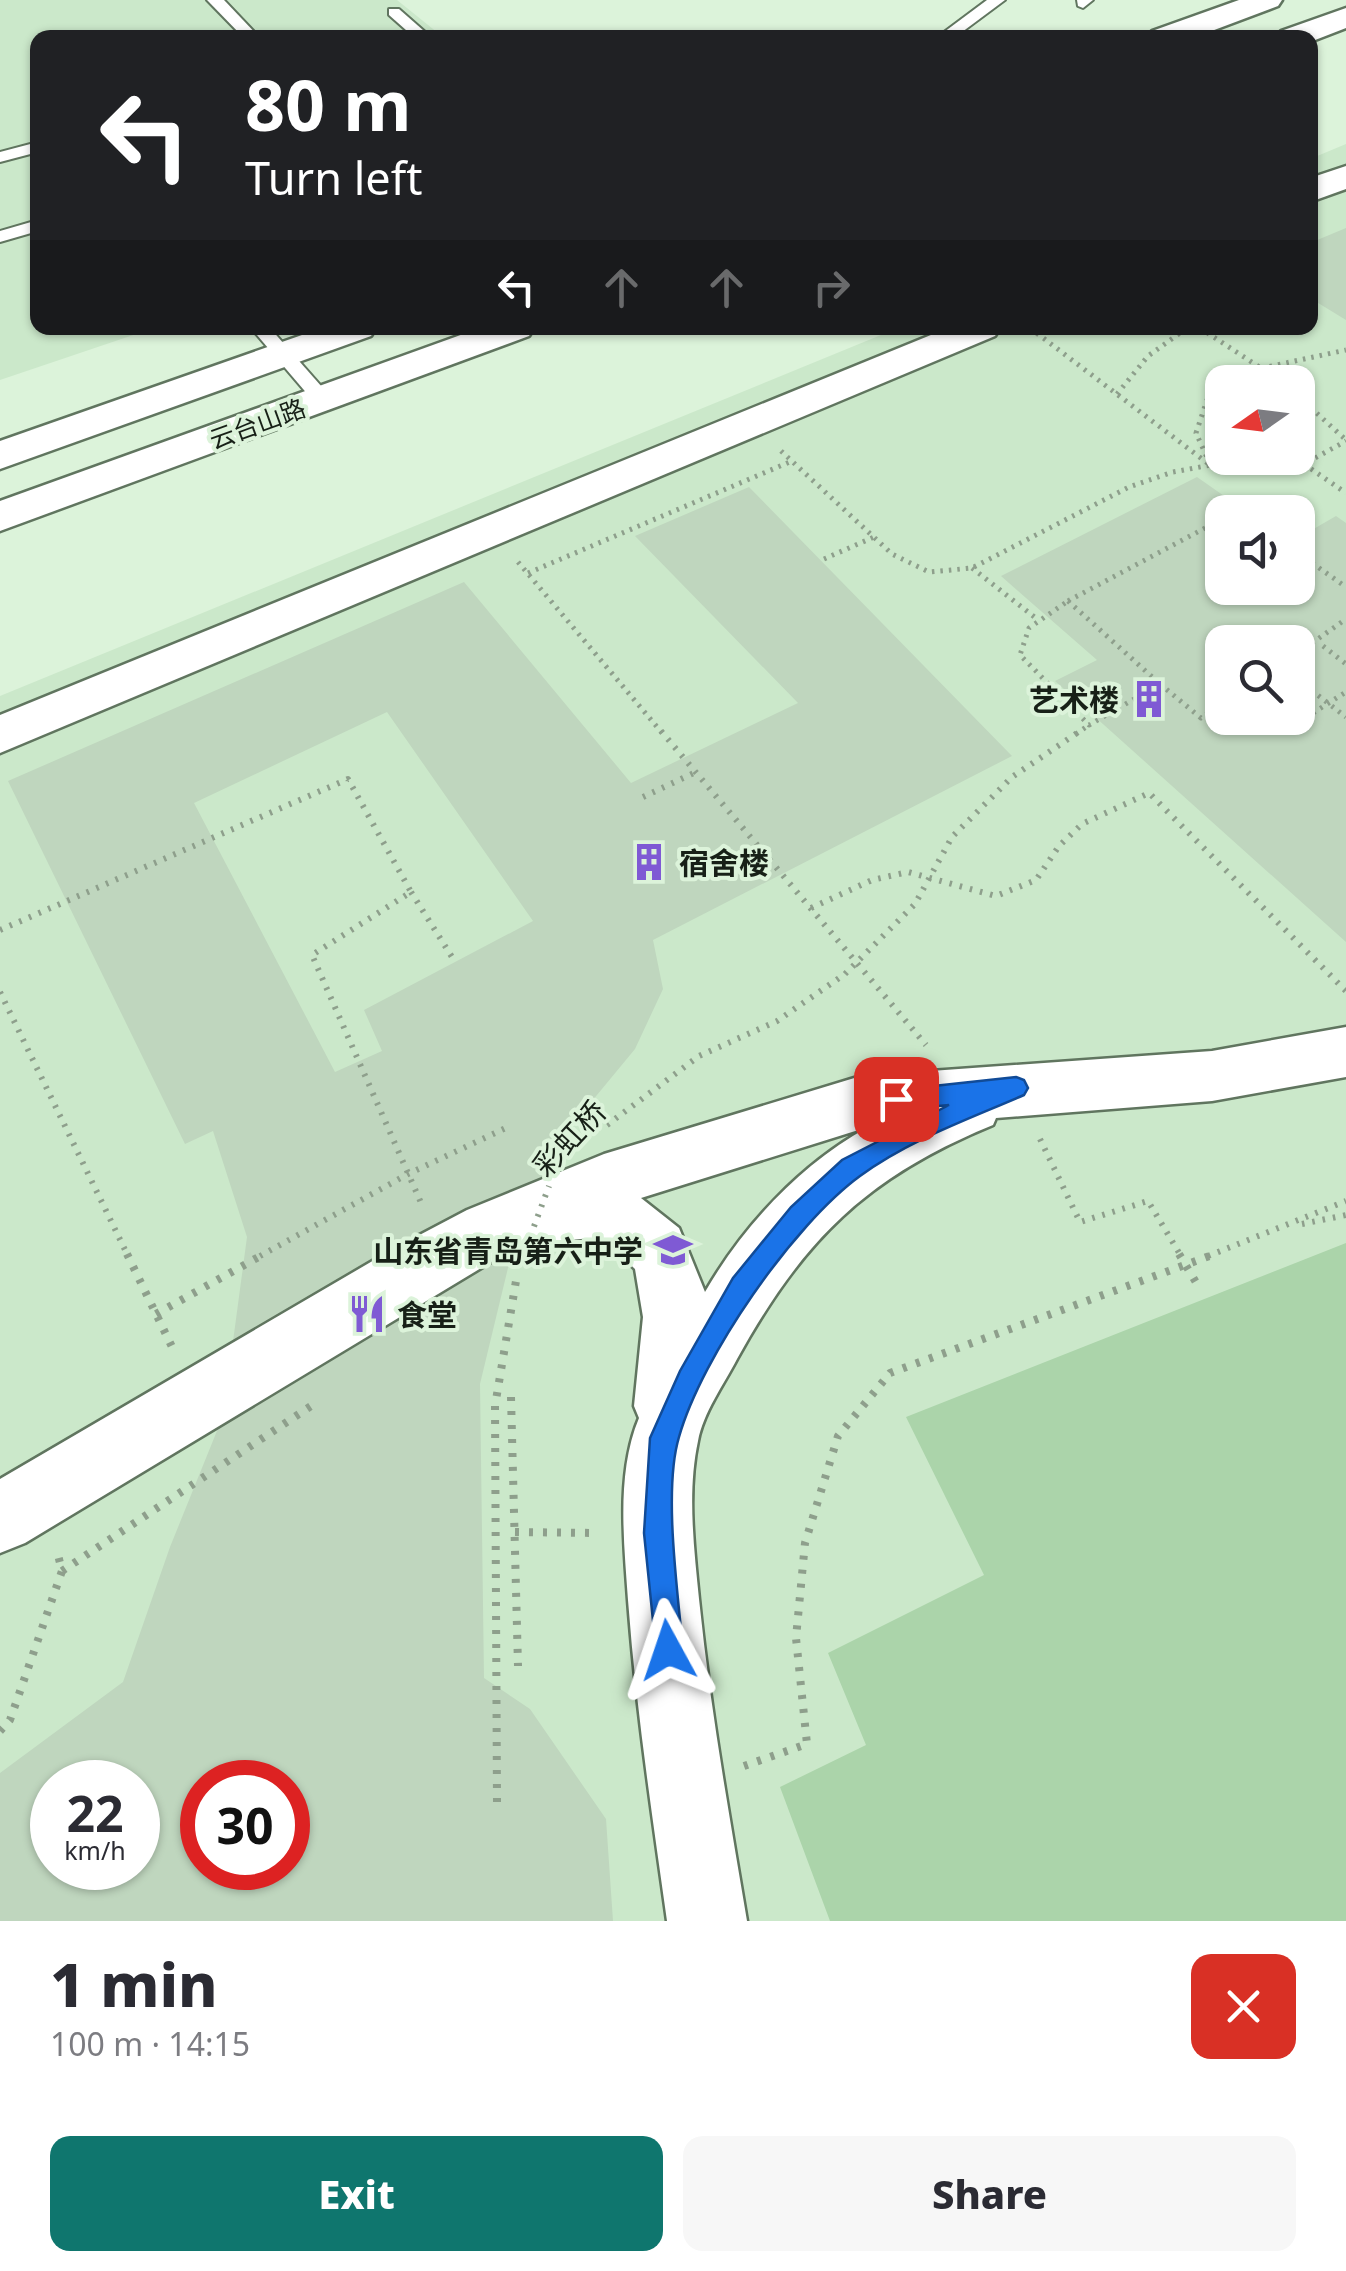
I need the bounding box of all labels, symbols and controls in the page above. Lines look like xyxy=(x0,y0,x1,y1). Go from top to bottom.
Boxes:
text: 80 m xyxy=(245,56,412,152)
icon: left xyxy=(80,70,210,200)
text: Turn left xyxy=(245,147,422,208)
icon: left xyxy=(489,260,544,315)
icon: ahead xyxy=(594,260,649,315)
icon: ahead xyxy=(699,260,754,315)
icon: right xyxy=(804,260,859,315)
north arrow xyxy=(1205,365,1315,475)
map controls xyxy=(1205,365,1315,735)
street label: 云台山路 xyxy=(204,390,310,456)
button: sound xyxy=(1205,495,1315,605)
button: search xyxy=(1205,625,1315,735)
building icon: 艺术楼 xyxy=(1128,678,1170,720)
place label: 艺术楼 xyxy=(1029,679,1119,720)
building icon: 宿舍楼 xyxy=(628,841,670,883)
place label: 宿舍楼 xyxy=(679,842,769,883)
pin xyxy=(854,1057,939,1142)
icon: arrive xyxy=(869,1072,924,1127)
street label: 彩虹桥 xyxy=(523,1091,615,1185)
school or university icon: 山东省青岛第六中学 xyxy=(652,1229,694,1271)
place label: 山东省青岛第六中学 xyxy=(373,1230,643,1271)
restaurant icon: 食堂 xyxy=(346,1293,388,1335)
place label: 食堂 xyxy=(397,1294,457,1335)
position arrow xyxy=(616,1598,720,1702)
speed limit sign: 30 xyxy=(180,1760,310,1890)
text: 22 xyxy=(66,1779,124,1847)
text: km/h xyxy=(64,1833,126,1867)
text: 1 min xyxy=(50,1943,218,2025)
button: close xyxy=(1191,1954,1296,2059)
text: 100 m · 14:15 xyxy=(50,2022,250,2065)
button: Exit xyxy=(50,2136,663,2251)
button: Share xyxy=(683,2136,1296,2251)

